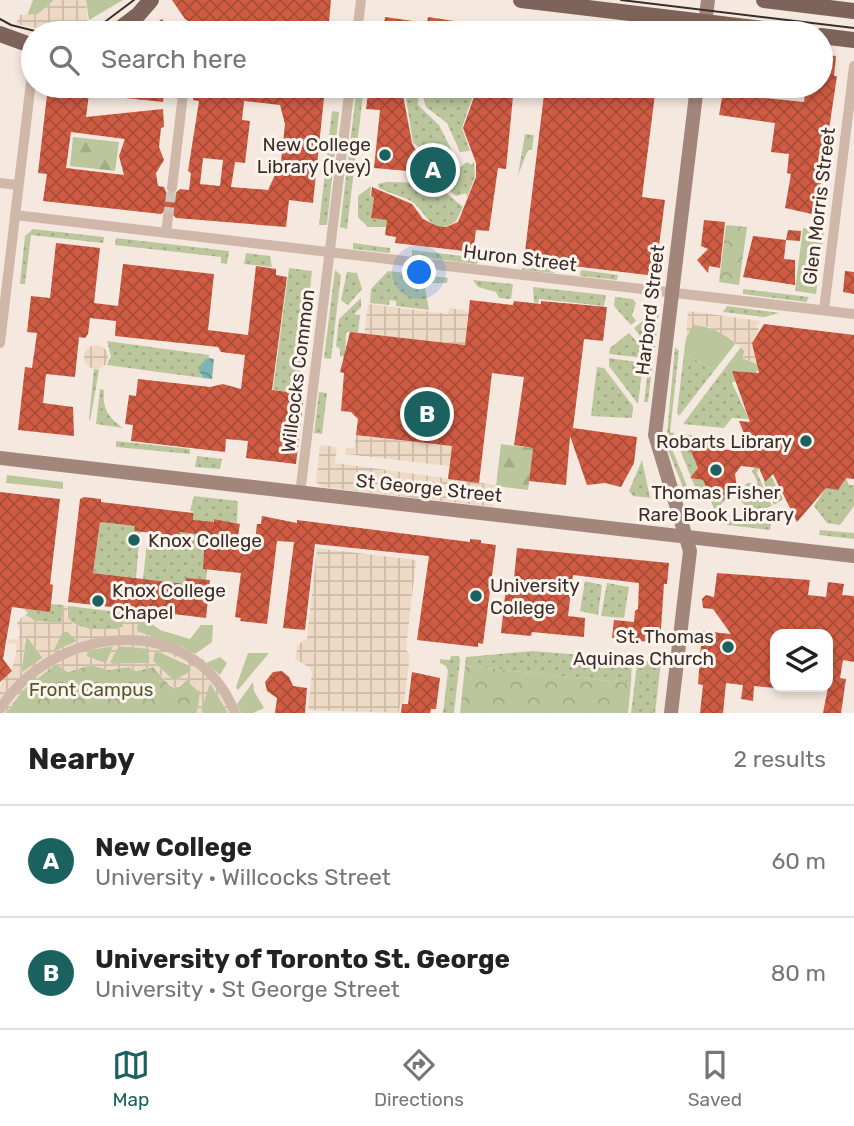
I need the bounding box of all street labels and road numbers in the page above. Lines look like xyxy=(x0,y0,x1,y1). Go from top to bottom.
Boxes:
street label: Glen Morris Street xyxy=(798,125,840,286)
street label: Huron Street xyxy=(462,240,579,276)
street label: Harbord Street xyxy=(631,243,669,377)
street label: Willcocks Common xyxy=(277,288,319,454)
street label: St George Street xyxy=(355,469,504,507)

